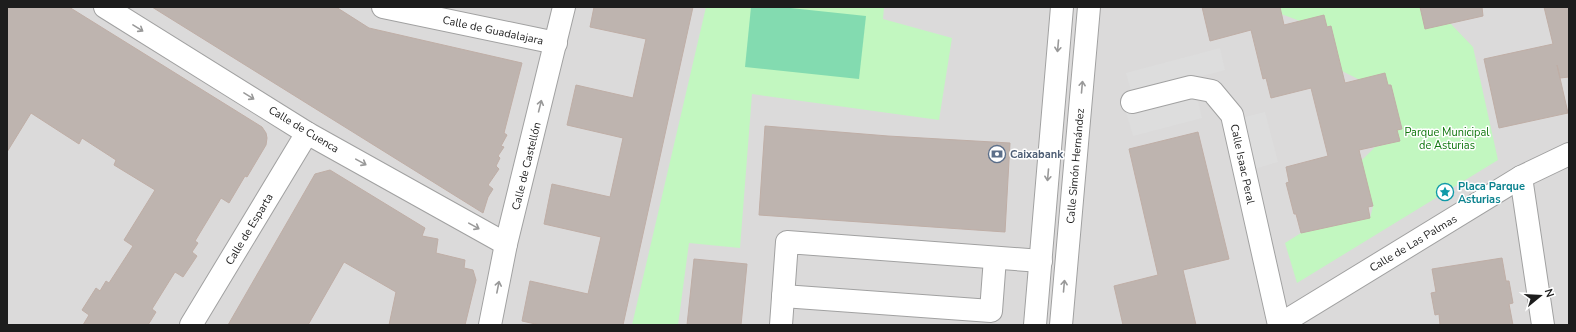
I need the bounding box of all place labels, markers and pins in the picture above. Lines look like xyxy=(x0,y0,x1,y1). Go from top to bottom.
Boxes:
bank icon: Caixabank xyxy=(987,144,1007,164)
place label: Caixabank xyxy=(1010,147,1064,162)
place label: Placa Parque Asturias xyxy=(1458,179,1525,207)
place icon: Placa Parque Asturias xyxy=(1435,182,1455,202)

